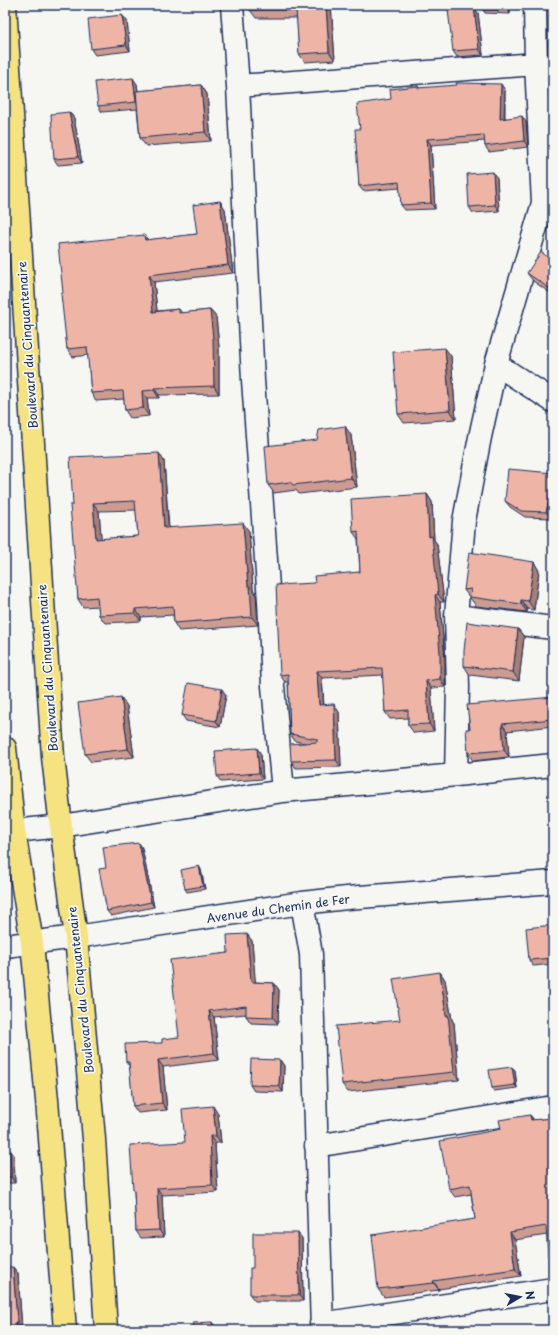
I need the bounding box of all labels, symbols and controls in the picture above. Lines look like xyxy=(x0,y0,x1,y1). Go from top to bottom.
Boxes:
street label: Boulevard du Cinquantenaire xyxy=(12,261,42,429)
street label: Boulevard du Cinquantenaire xyxy=(32,584,62,752)
street label: Avenue du Chemin de Fer xyxy=(205,889,351,927)
street label: Boulevard du Cinquantenaire xyxy=(62,906,98,1074)
north arrow xyxy=(500,1277,540,1317)
text: N xyxy=(521,1289,540,1301)

